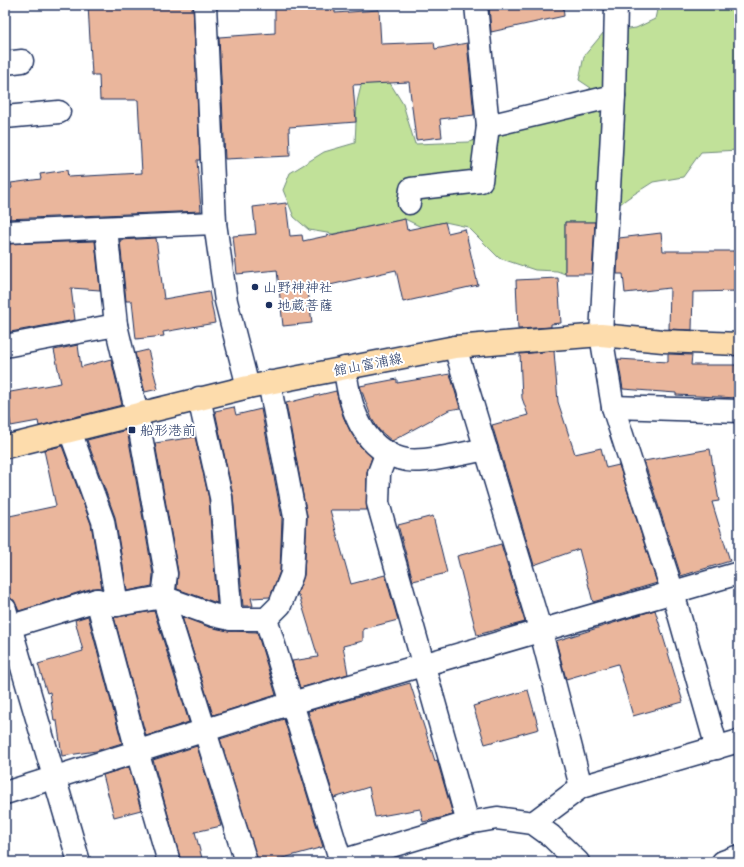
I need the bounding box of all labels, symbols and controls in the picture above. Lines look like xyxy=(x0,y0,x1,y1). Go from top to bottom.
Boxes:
place label: 山野神神社 xyxy=(263,278,333,296)
marker: 山野神神社 xyxy=(250,282,260,292)
place label: 地蔵菩薩 xyxy=(277,296,333,314)
marker: 地蔵菩薩 xyxy=(264,300,274,310)
street label: 館山富浦線 xyxy=(332,348,404,380)
place label: 船形港前 xyxy=(140,421,196,439)
marker: 船形港前 xyxy=(127,425,137,435)

